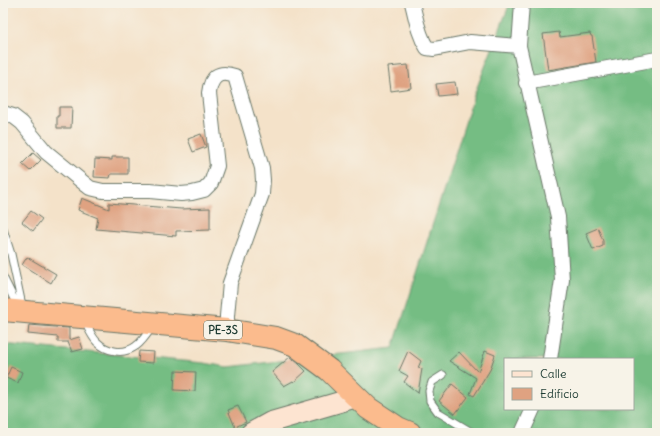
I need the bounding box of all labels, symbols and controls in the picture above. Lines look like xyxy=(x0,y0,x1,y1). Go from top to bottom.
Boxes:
road number: PE-3S xyxy=(204,321,242,339)
legend xyxy=(504,358,634,410)
text: Calle xyxy=(540,366,567,381)
text: Edificio xyxy=(540,386,579,401)

